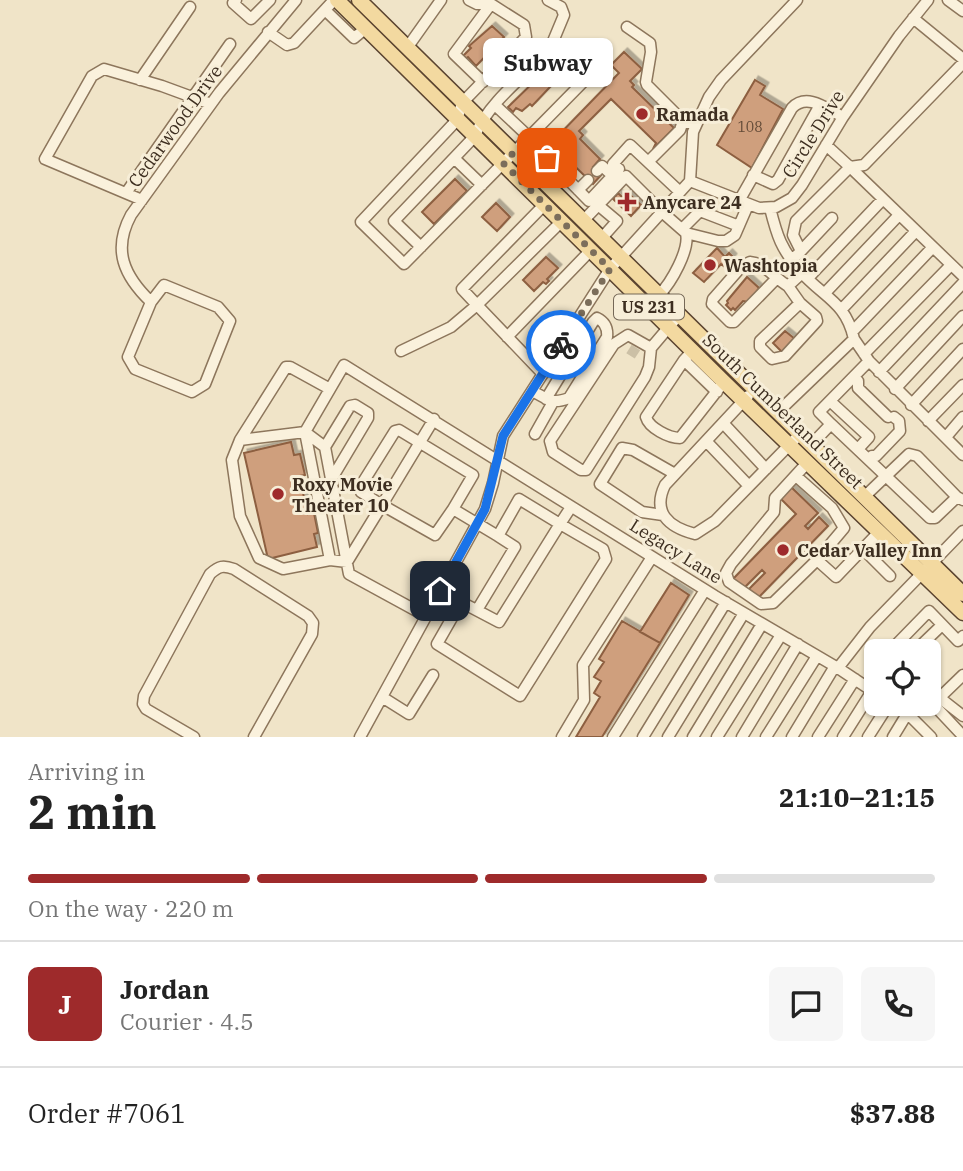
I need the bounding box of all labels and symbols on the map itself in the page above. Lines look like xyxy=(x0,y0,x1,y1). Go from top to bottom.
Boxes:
callout: Subway xyxy=(482,39,612,88)
street label: Cedarwood Drive xyxy=(123,60,227,192)
street label: Circle Drive xyxy=(777,86,849,182)
place label: Ramada xyxy=(656,103,729,126)
marker: Ramada xyxy=(634,106,650,122)
house number: 108 xyxy=(737,118,763,136)
pin xyxy=(517,128,577,188)
place label: Anycare 24 xyxy=(643,191,742,214)
marker: Anycare 24 xyxy=(617,192,637,212)
place label: Washtopia xyxy=(724,254,818,277)
marker: Washtopia xyxy=(702,257,718,273)
road number: US 231 xyxy=(614,294,684,320)
courier xyxy=(526,310,596,380)
street label: South Cumberland Street xyxy=(698,328,868,494)
place label: Roxy Movie Theater 10 xyxy=(292,473,393,517)
marker: Roxy Movie Theater 10 xyxy=(270,486,286,502)
street label: Legacy Lane xyxy=(626,514,726,588)
place label: Cedar Valley Inn xyxy=(797,539,942,562)
marker: Cedar Valley Inn xyxy=(775,542,791,558)
pin xyxy=(410,561,470,621)

